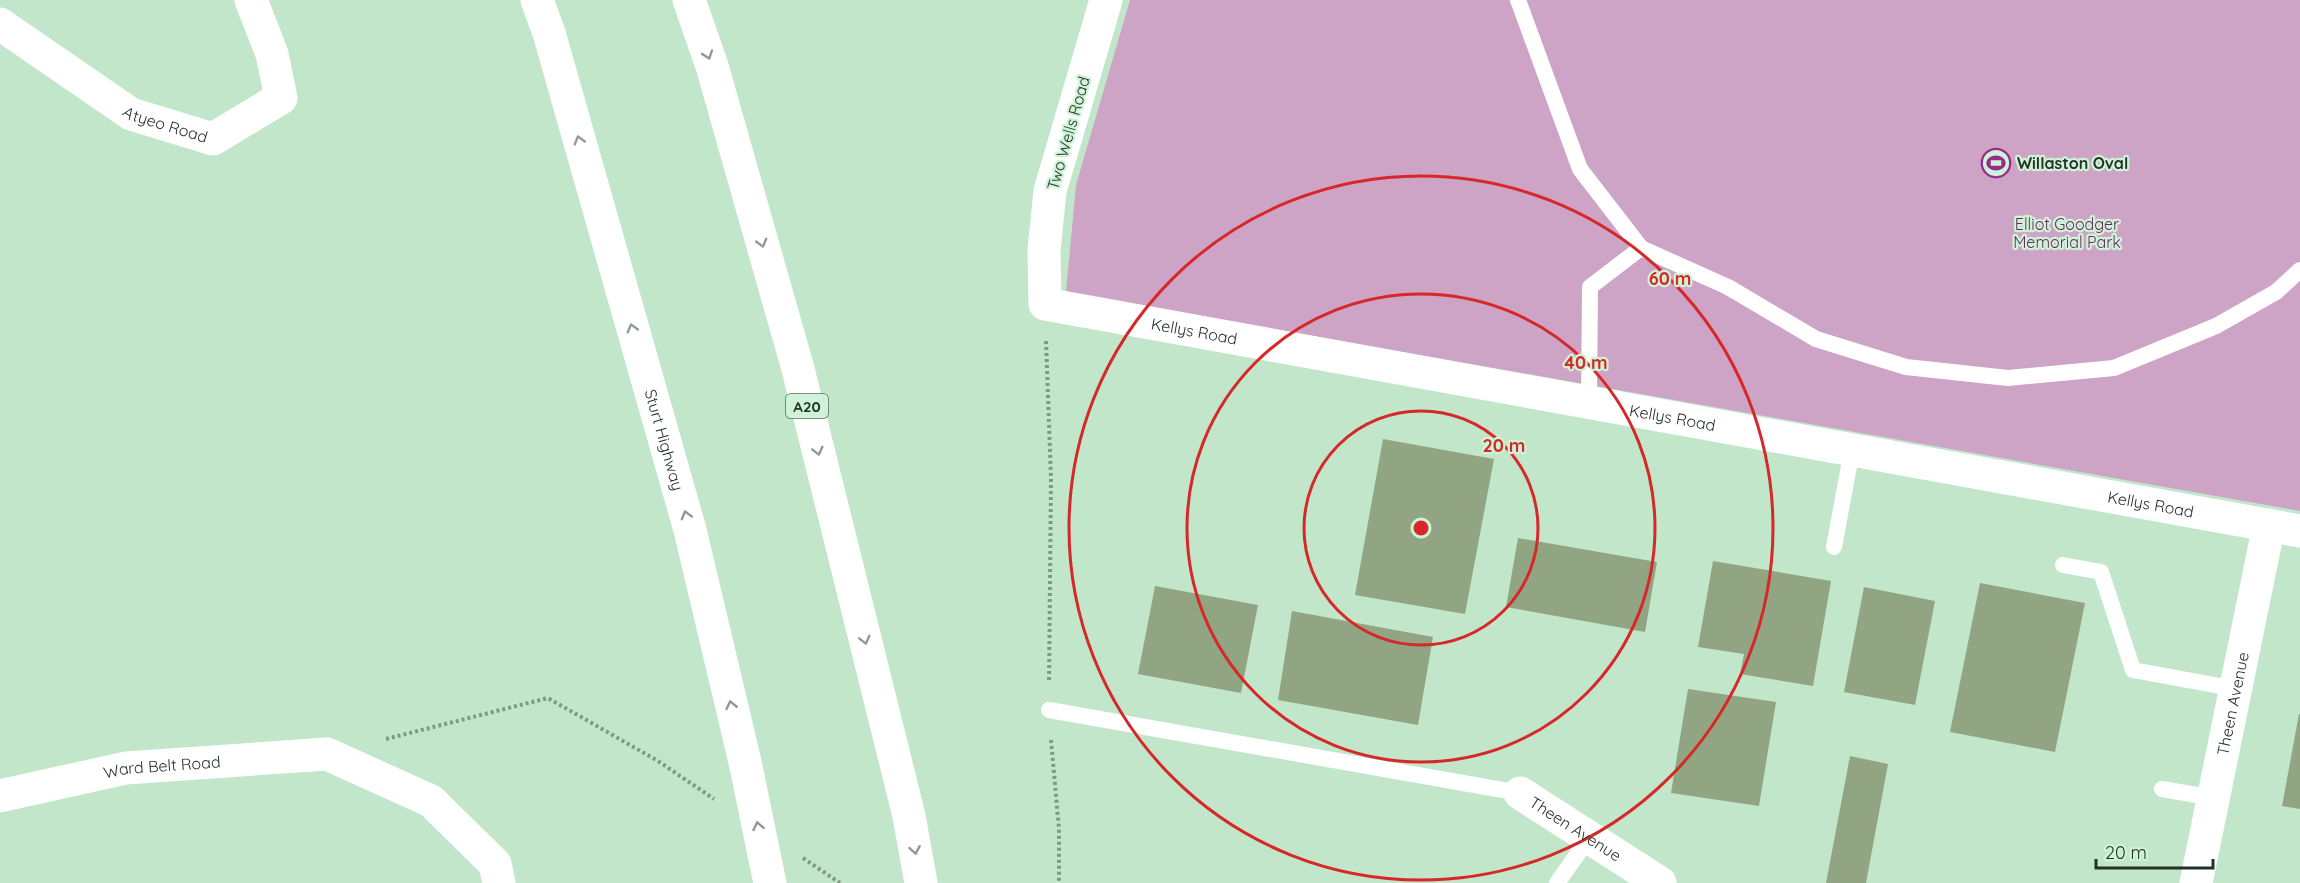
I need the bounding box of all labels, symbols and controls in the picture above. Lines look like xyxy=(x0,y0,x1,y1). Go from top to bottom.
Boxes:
one-way arrow xyxy=(701,49,713,60)
street label: Two Wells Road xyxy=(1042,74,1094,192)
street label: Atyeo Road xyxy=(119,101,210,147)
one-way arrow xyxy=(574,135,586,146)
sports icon: Willaston Oval xyxy=(1980,147,2012,179)
place label: Willaston Oval xyxy=(2017,153,2128,173)
park label: Elliot Goodger Memorial Park xyxy=(2013,214,2121,252)
one-way arrow xyxy=(755,237,767,248)
text: 60 m xyxy=(1649,267,1691,290)
street label: Kellys Road xyxy=(1150,313,1239,349)
one-way arrow xyxy=(627,323,640,333)
text: 40 m xyxy=(1564,351,1608,374)
street label: Sturt Highway xyxy=(641,387,688,493)
road number: A20 xyxy=(786,394,828,418)
street label: Kellys Road xyxy=(1628,400,1717,435)
text: 20 m xyxy=(1483,434,1525,457)
one-way arrow xyxy=(811,446,824,456)
street label: Kellys Road xyxy=(2106,486,2195,522)
one-way arrow xyxy=(681,511,693,521)
centre of rings xyxy=(1411,518,1431,538)
one-way arrow xyxy=(858,635,871,645)
street label: Theen Avenue xyxy=(2212,650,2253,757)
one-way arrow xyxy=(726,700,739,710)
street label: Ward Belt Road xyxy=(102,751,221,783)
street label: Theen Avenue xyxy=(1526,792,1625,866)
one-way arrow xyxy=(752,821,765,831)
scale bar xyxy=(2096,832,2213,870)
text: 20 m xyxy=(2105,841,2147,864)
one-way arrow xyxy=(908,844,921,854)

